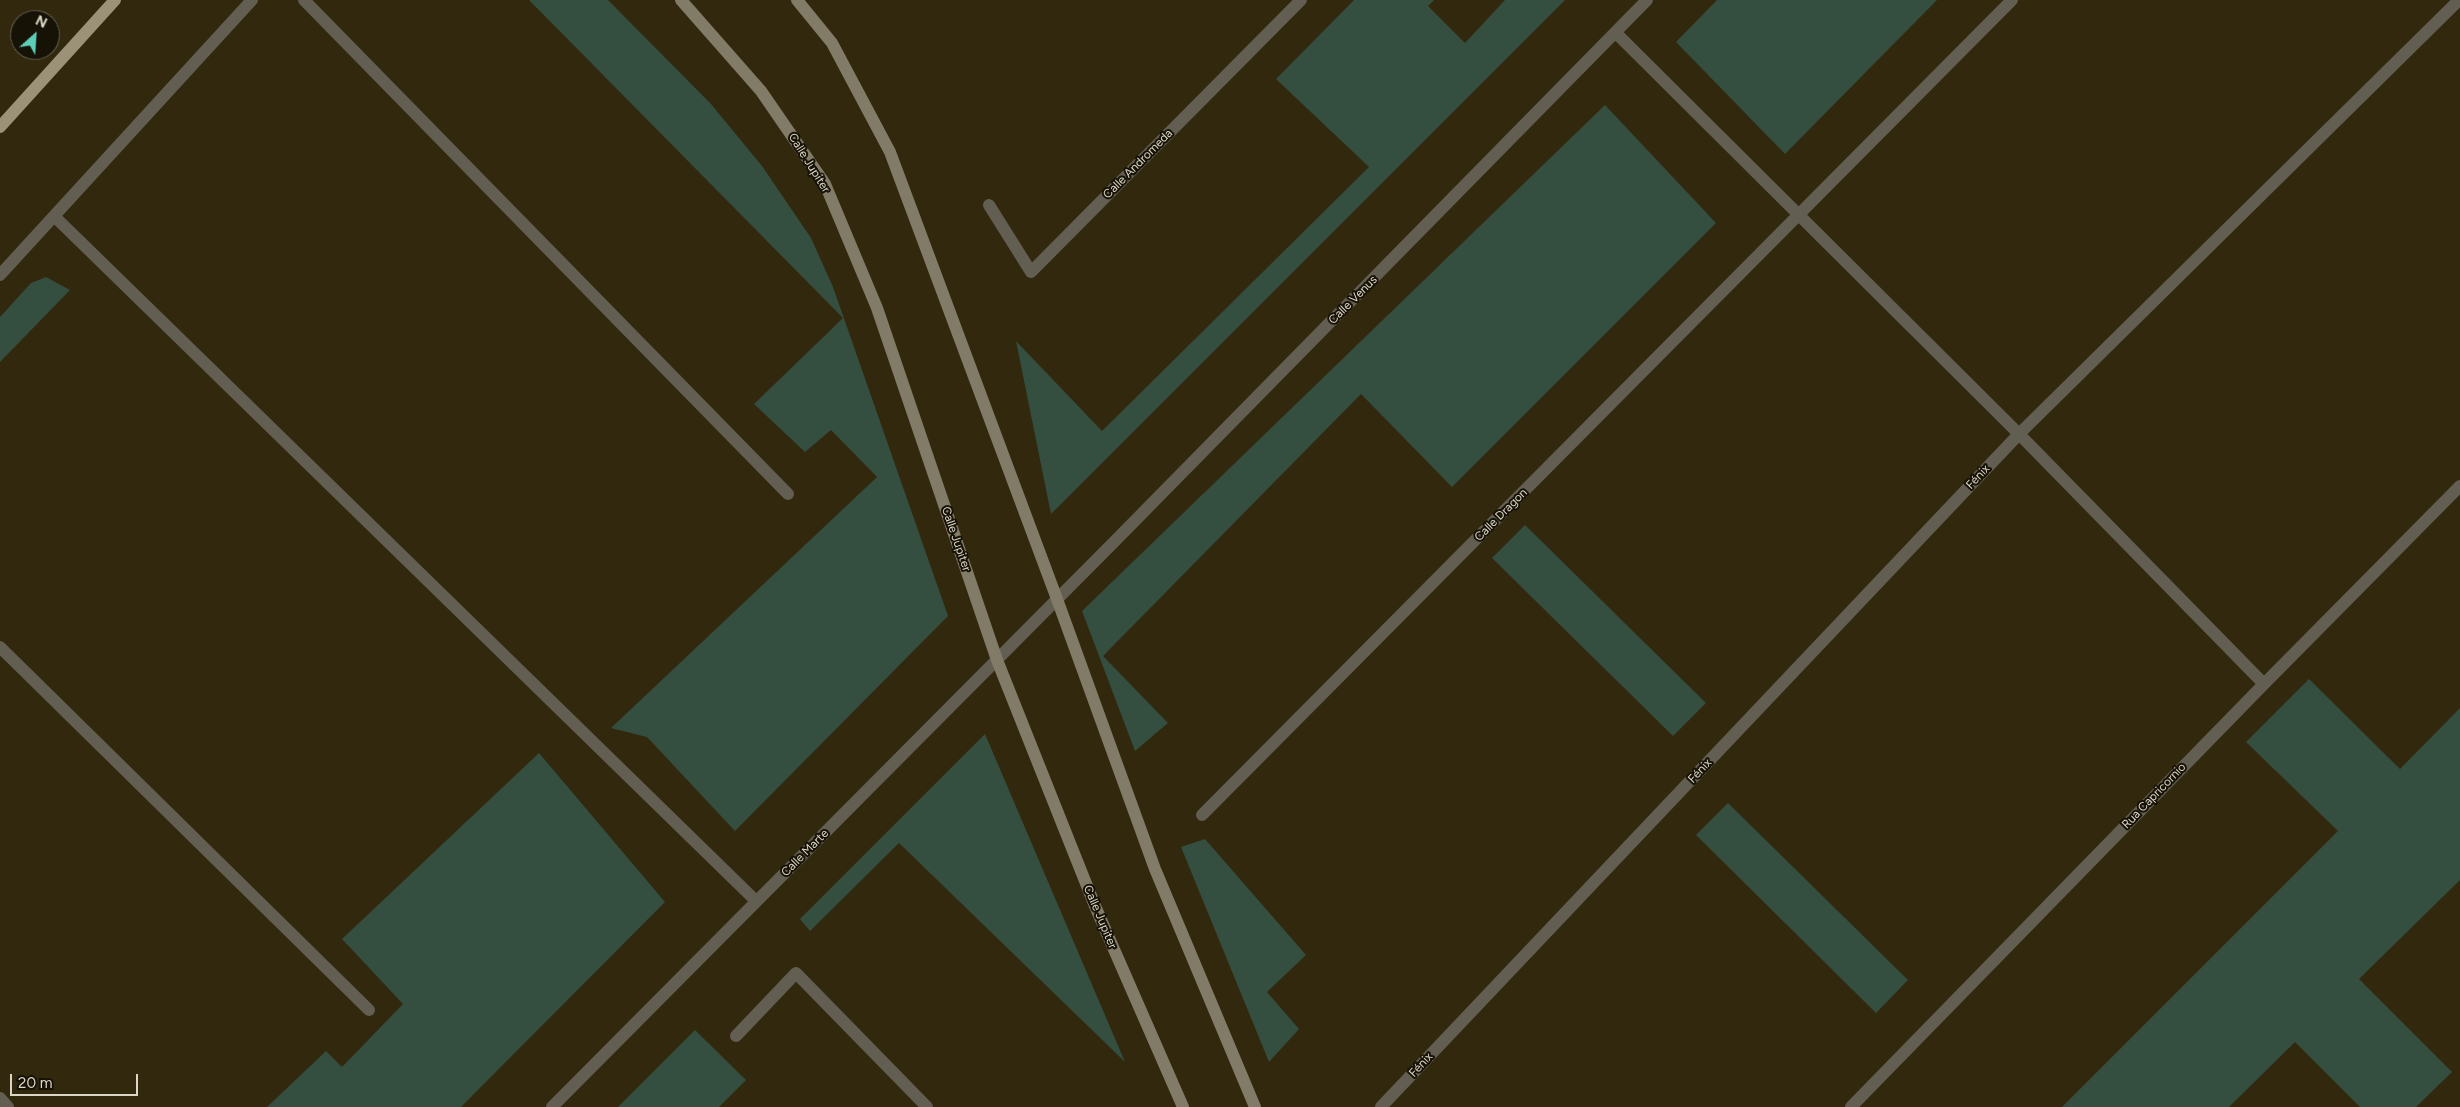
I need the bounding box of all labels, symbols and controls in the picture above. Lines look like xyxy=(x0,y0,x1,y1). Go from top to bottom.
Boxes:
north arrow xyxy=(10,10,60,60)
text: N xyxy=(33,12,50,32)
street label: Calle Andromeda xyxy=(1100,126,1176,202)
street label: Calle Jupiter xyxy=(785,131,833,195)
street label: Calle Venus xyxy=(1326,273,1380,327)
street label: Fénix xyxy=(1963,462,1993,492)
street label: Calle Dragon xyxy=(1472,486,1530,544)
street label: Calle Jupiter xyxy=(938,505,974,573)
street label: Fénix xyxy=(1685,756,1715,786)
street label: Rua Capricornio xyxy=(2119,760,2189,832)
street label: Calle Marte xyxy=(778,826,832,880)
street label: Calle Jupiter xyxy=(1080,883,1120,951)
street label: Fénix xyxy=(1406,1050,1436,1080)
scale bar xyxy=(12,1064,140,1096)
text: 20 m xyxy=(18,1074,52,1092)

